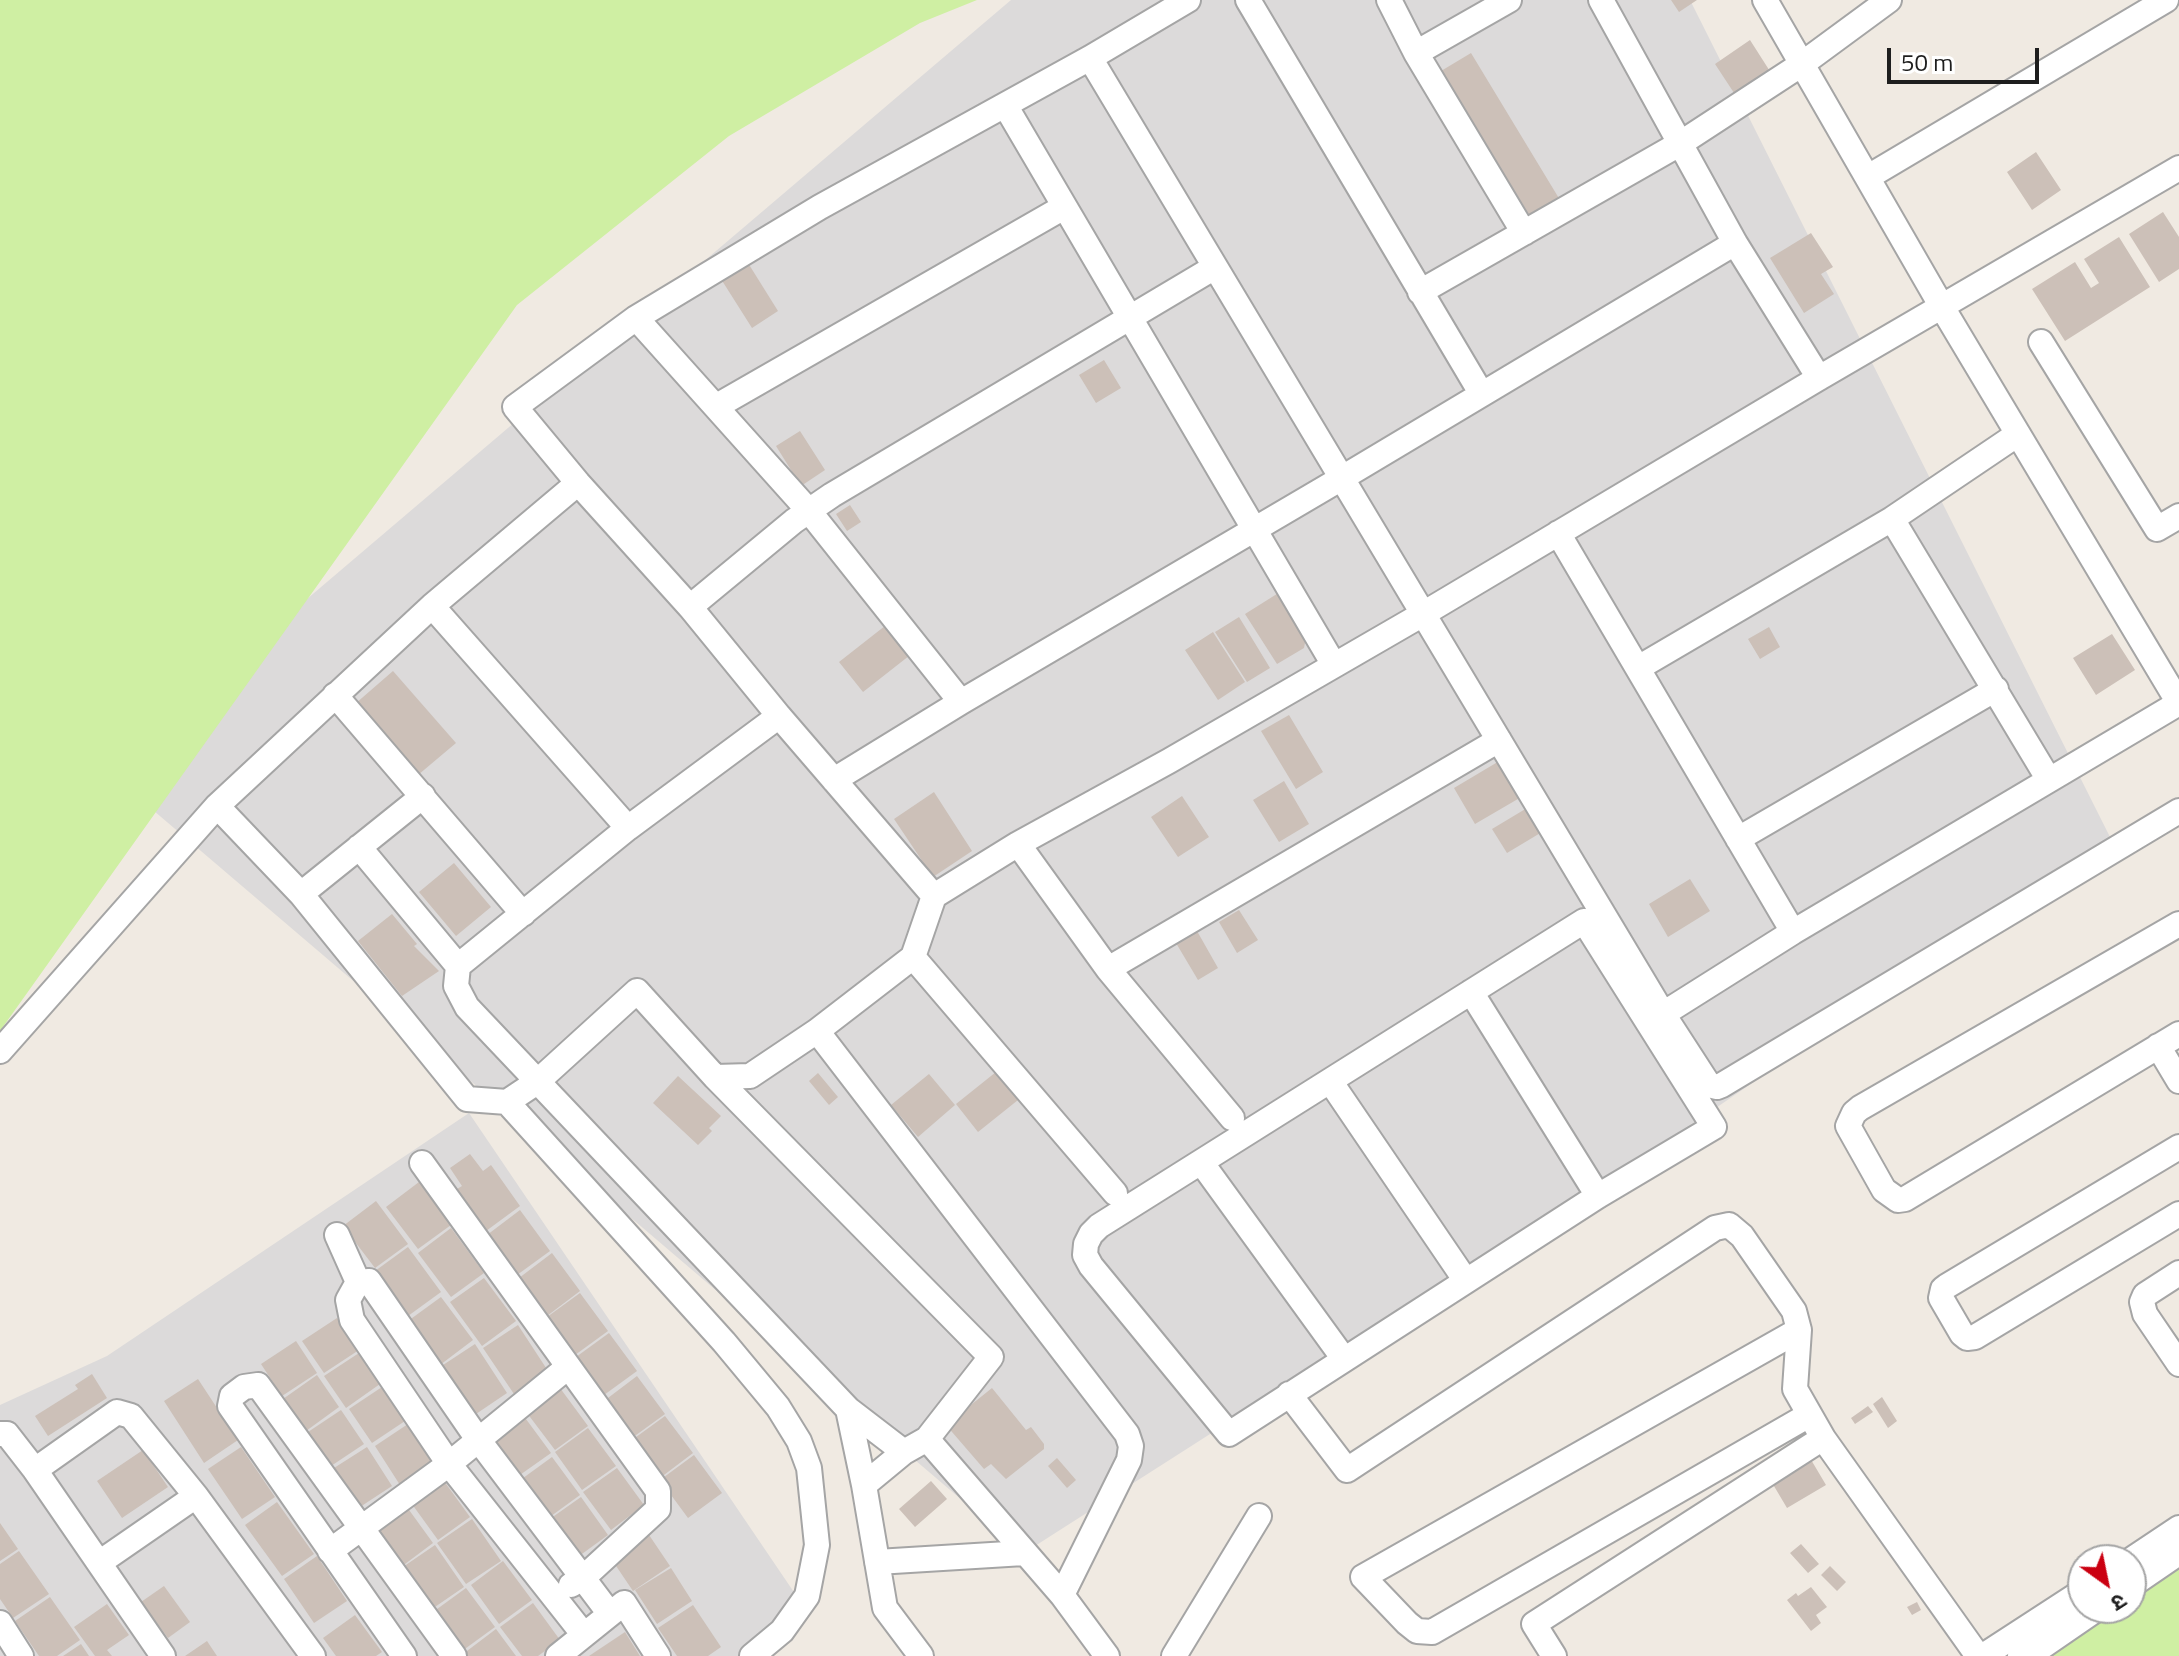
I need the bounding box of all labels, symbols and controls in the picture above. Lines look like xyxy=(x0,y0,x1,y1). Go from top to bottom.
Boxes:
scale bar xyxy=(1891,32,2043,82)
text: 50 m xyxy=(1901,44,1953,80)
north arrow xyxy=(2067,1544,2147,1624)
text: उ xyxy=(2104,1585,2134,1620)

